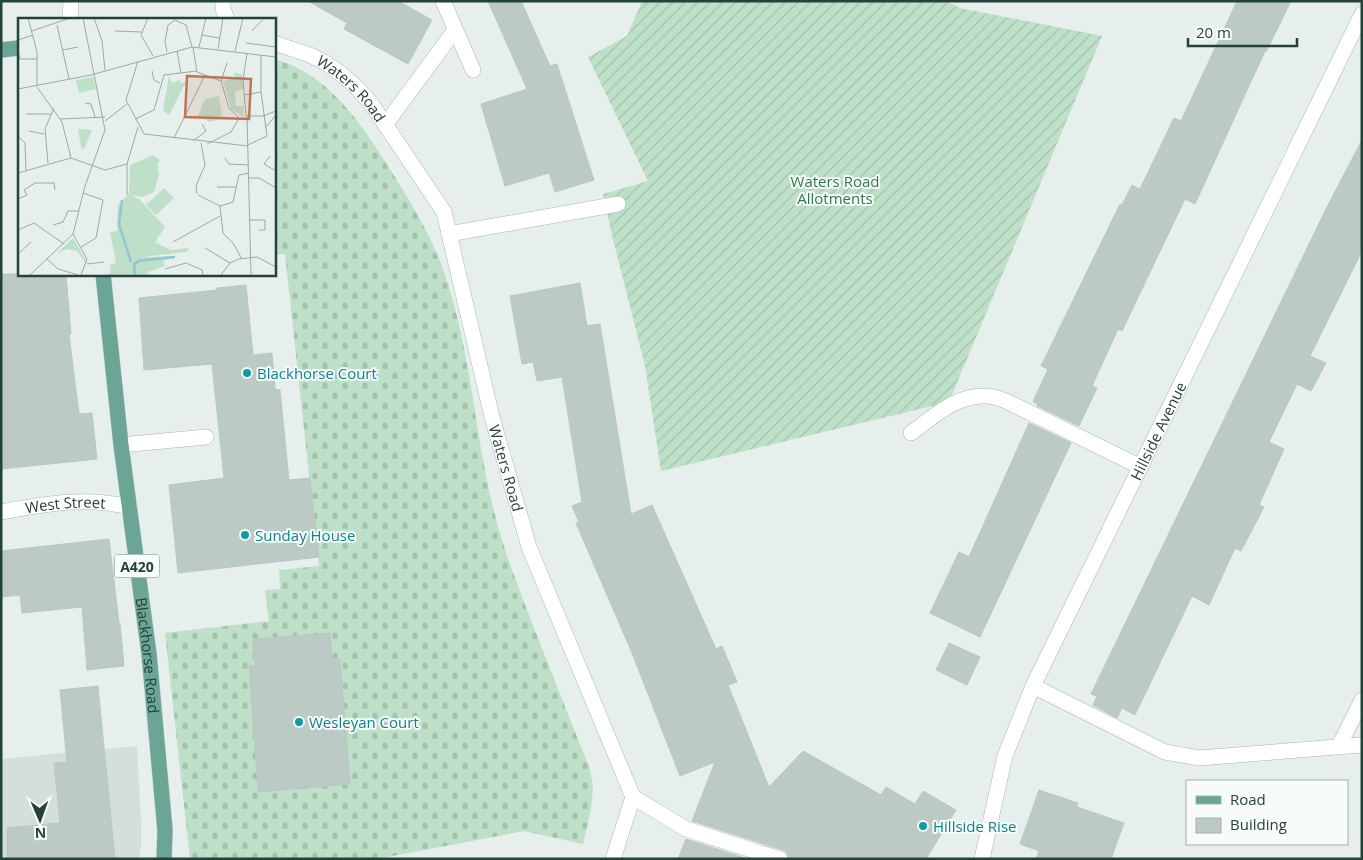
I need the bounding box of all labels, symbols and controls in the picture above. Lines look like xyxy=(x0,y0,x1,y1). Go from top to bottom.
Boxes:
scale bar xyxy=(1188,15,1297,47)
inset map xyxy=(18,18,275,275)
text: 20 m xyxy=(1196,22,1231,42)
street label: Waters Road xyxy=(313,50,390,126)
park label: Waters Road Allotments xyxy=(791,171,879,208)
place label: Blackhorse Court xyxy=(257,363,377,383)
marker: Blackhorse Court xyxy=(241,367,253,379)
street label: Hillside Avenue xyxy=(1125,378,1190,483)
street label: Waters Road xyxy=(485,423,528,514)
street label: West Street xyxy=(24,492,106,517)
place label: Sunday House xyxy=(255,525,355,545)
marker: Sunday House xyxy=(239,529,251,541)
road number: A420 xyxy=(114,554,160,578)
street label: Blackhorse Road xyxy=(132,596,164,714)
place label: Wesleyan Court xyxy=(309,712,419,732)
marker: Wesleyan Court xyxy=(293,716,305,728)
legend xyxy=(1186,780,1348,845)
text: Road xyxy=(1230,789,1266,809)
north arrow xyxy=(15,795,65,845)
text: Building xyxy=(1230,814,1287,834)
place label: Hillside Rise xyxy=(933,816,1016,836)
marker: Hillside Rise xyxy=(917,820,929,832)
text: N xyxy=(34,824,46,843)

